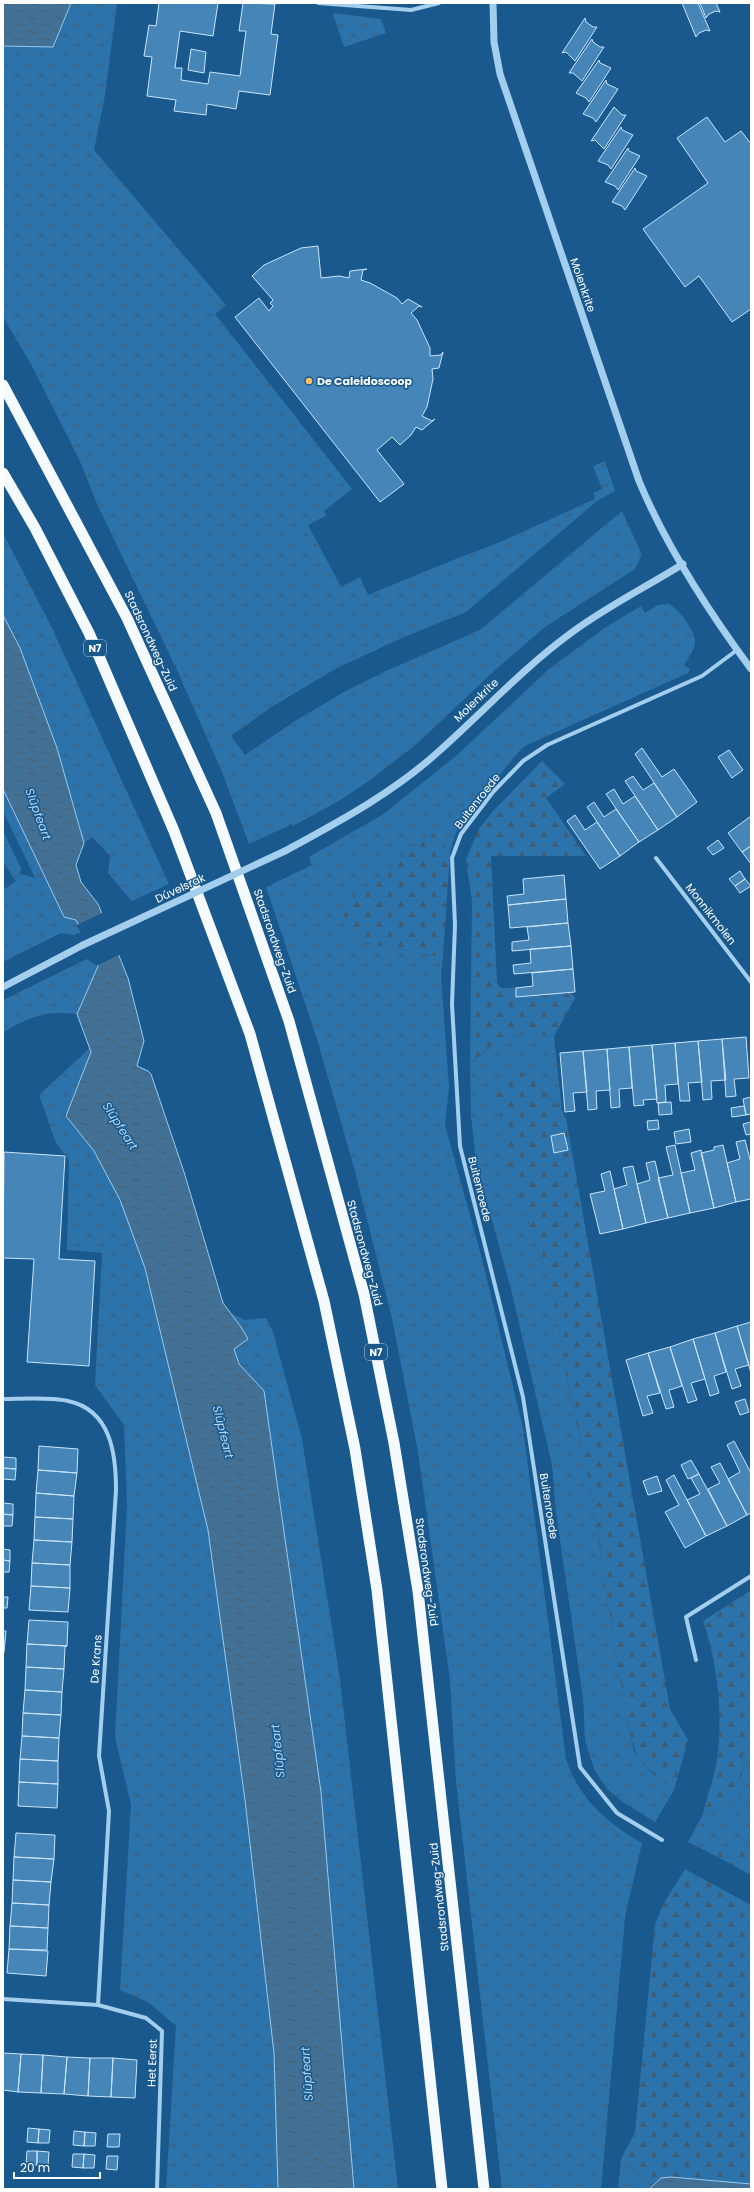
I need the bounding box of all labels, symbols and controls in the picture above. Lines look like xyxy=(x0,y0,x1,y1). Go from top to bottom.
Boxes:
street label: Molenkrite xyxy=(566,256,600,314)
place label: De Caleidoscoop xyxy=(317,373,413,389)
marker: De Caleidoscoop xyxy=(304,376,314,386)
street label: Stadsrondweg-Zuid xyxy=(121,588,181,694)
road number: N7 xyxy=(84,640,106,656)
street label: Molenkrite xyxy=(450,675,502,725)
street label: Buitenroede xyxy=(450,770,504,832)
water label: Slûpfeart xyxy=(21,786,56,843)
street label: Dúvelsrak xyxy=(152,869,208,907)
street label: Monnikmolen xyxy=(682,880,740,948)
street label: Stadsrondweg-Zuid xyxy=(250,887,300,995)
water label: Slûpfeart xyxy=(99,1098,143,1154)
street label: Buitenroede xyxy=(464,1155,496,1223)
street label: Stadsrondweg-Zuid xyxy=(343,1198,387,1308)
road number: N7 xyxy=(365,1344,387,1360)
water label: Slûpfeart xyxy=(209,1404,238,1461)
street label: Buitenroede xyxy=(536,1472,562,1540)
street label: Stadsrondweg-Zuid xyxy=(411,1517,443,1627)
street label: De Krans xyxy=(86,1634,106,1684)
water label: Slûpfeart xyxy=(266,1723,289,1779)
street label: Stadsrondweg-Zuid xyxy=(425,1842,453,1952)
street label: Het Eerst xyxy=(143,2039,161,2087)
water label: Slûpfeart xyxy=(296,2046,317,2102)
scale bar xyxy=(14,2154,100,2180)
text: 20 m xyxy=(20,2159,50,2176)

